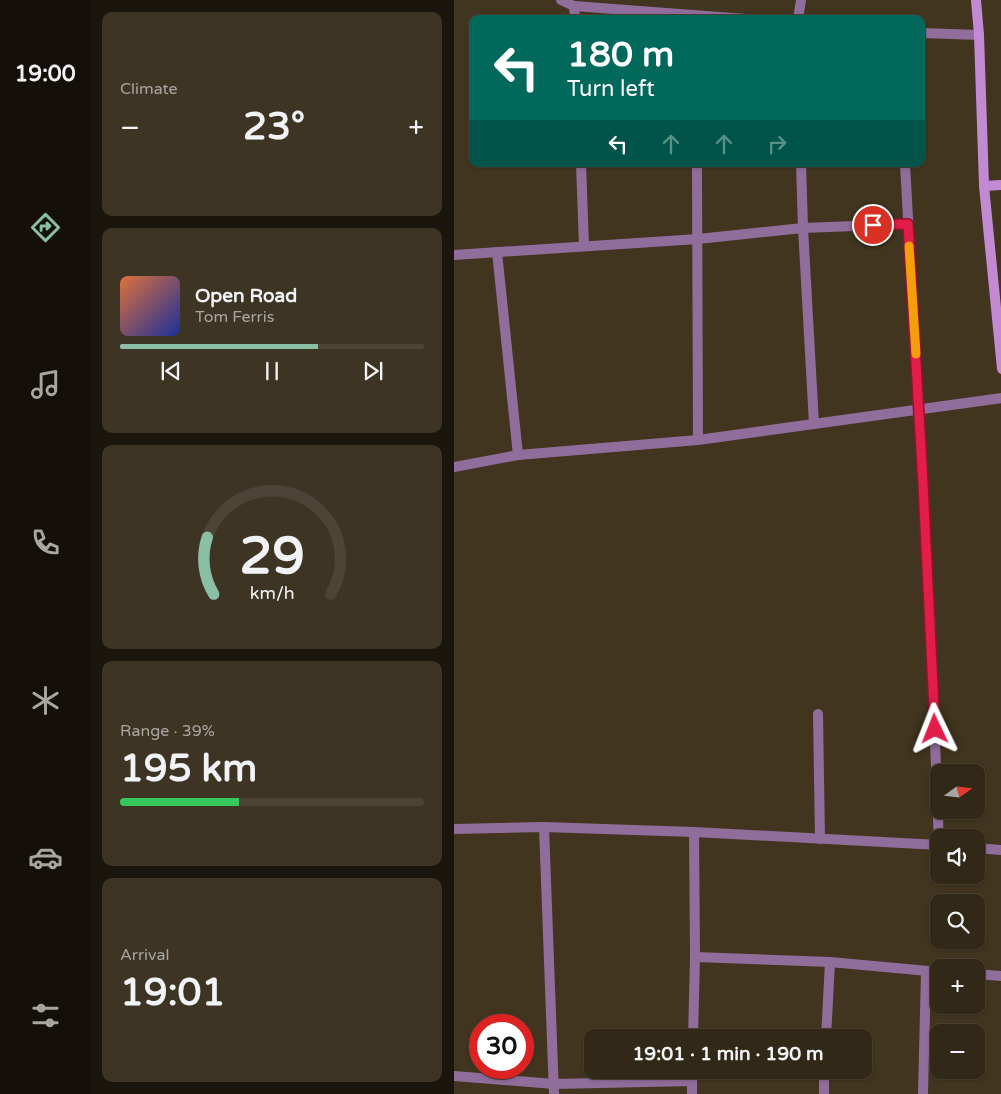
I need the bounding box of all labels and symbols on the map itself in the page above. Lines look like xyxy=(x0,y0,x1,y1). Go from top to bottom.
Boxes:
pin xyxy=(852,204,894,246)
position arrow xyxy=(908,702,960,754)
north arrow xyxy=(930,764,985,819)
speed limit sign: 30 xyxy=(469,1014,534,1079)

